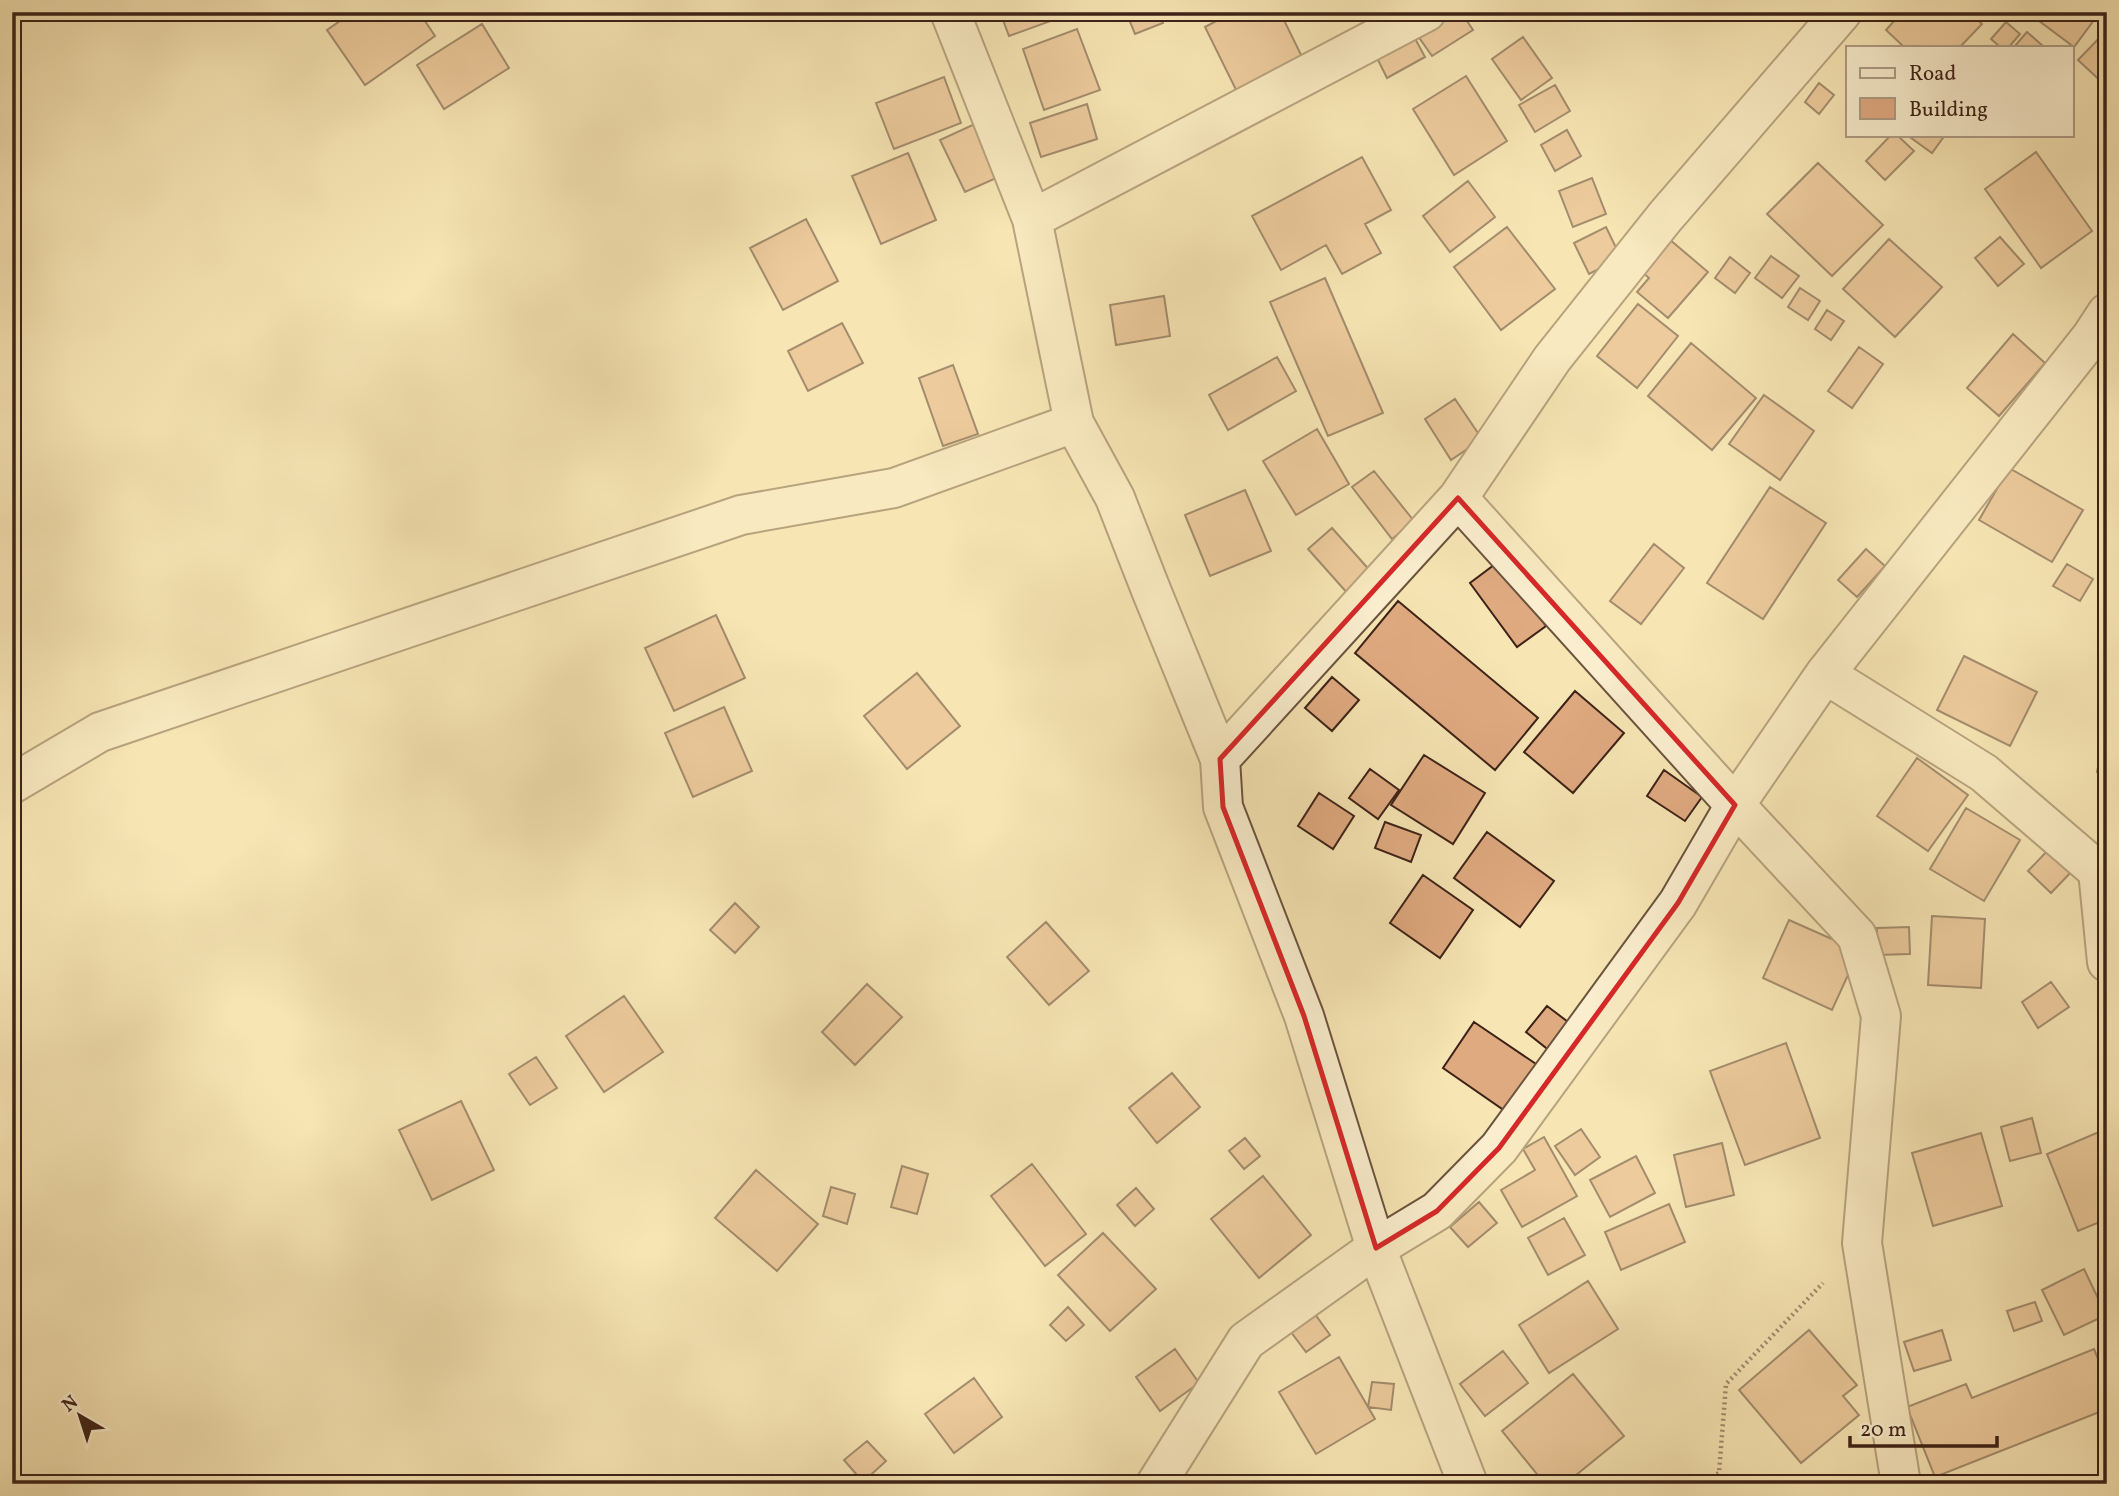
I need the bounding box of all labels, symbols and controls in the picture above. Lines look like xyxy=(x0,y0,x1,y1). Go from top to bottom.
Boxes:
legend xyxy=(1846,46,2074,136)
text: Road xyxy=(1909,60,1956,89)
text: Building xyxy=(1909,96,1988,125)
north arrow xyxy=(46,1380,116,1450)
text: N xyxy=(57,1390,84,1419)
scale bar xyxy=(1850,1405,1996,1449)
text: 20 m xyxy=(1860,1416,1906,1445)

